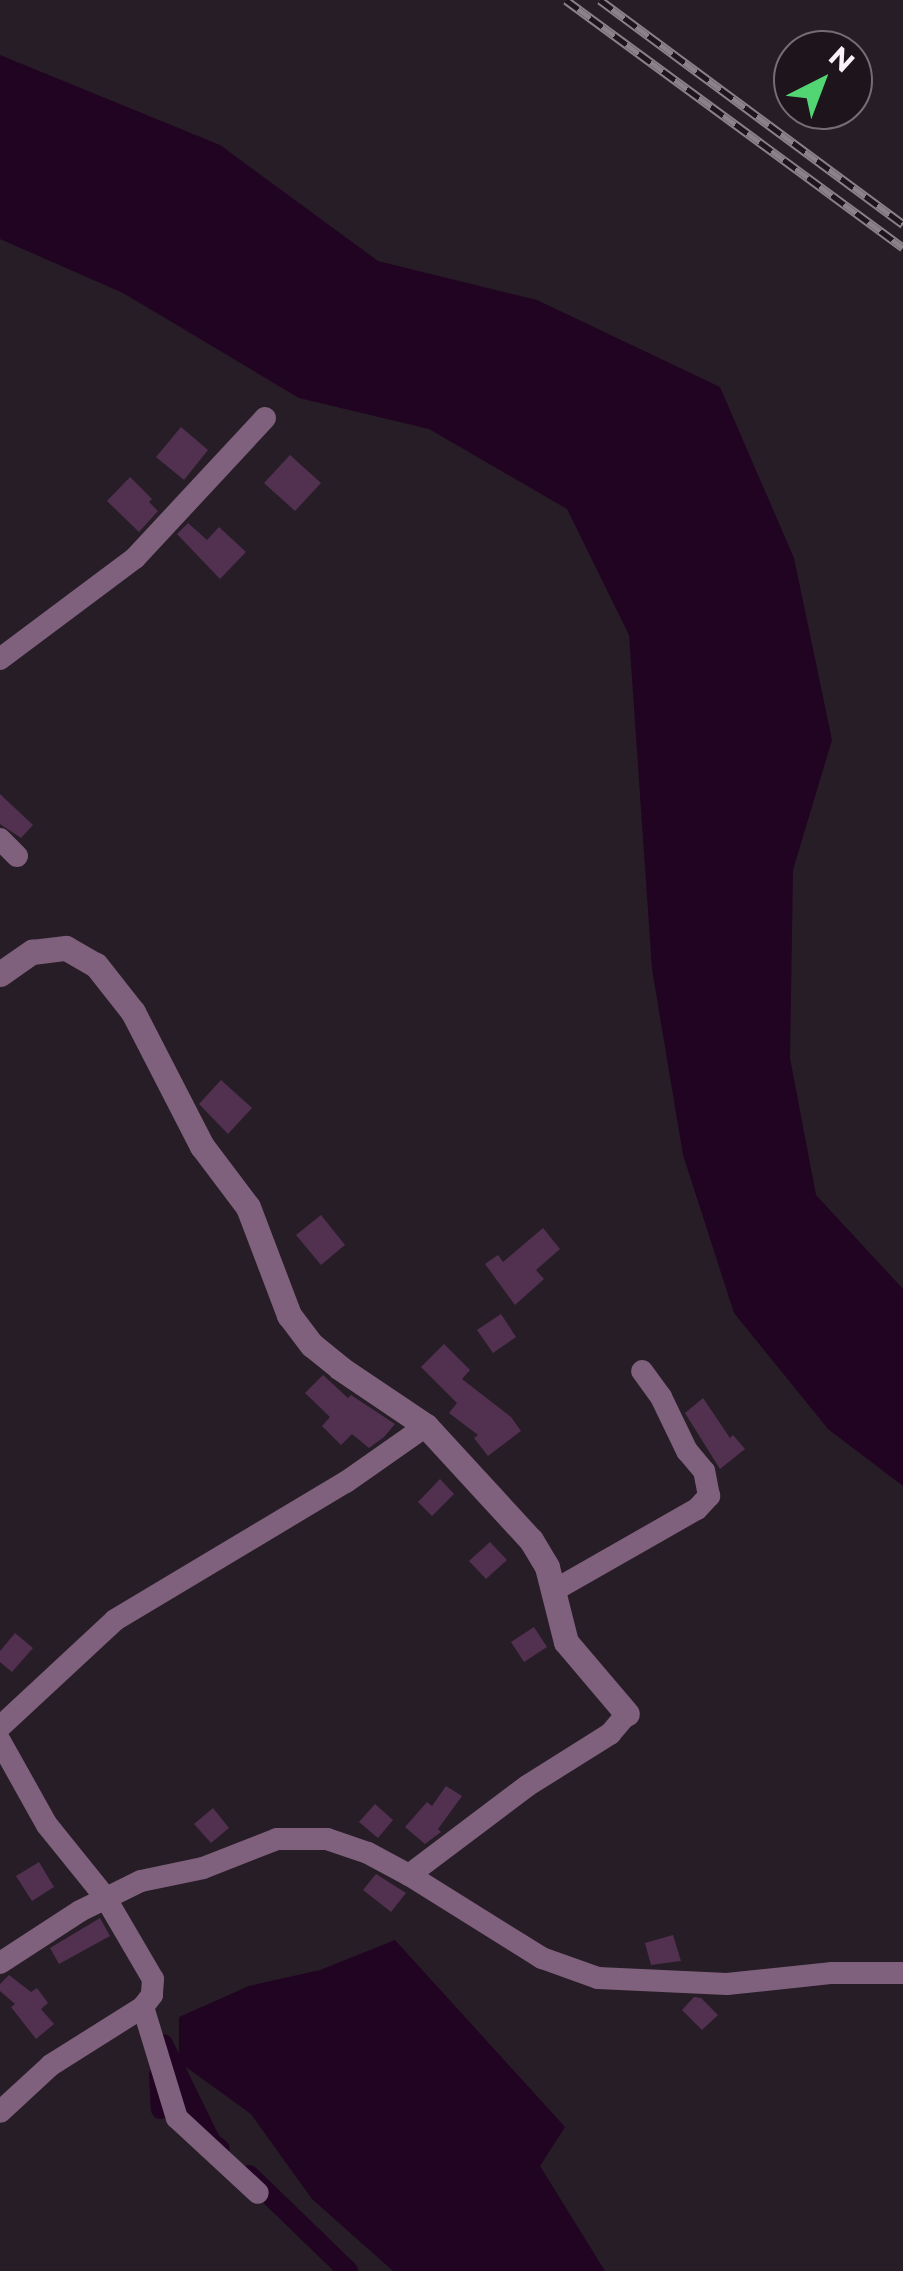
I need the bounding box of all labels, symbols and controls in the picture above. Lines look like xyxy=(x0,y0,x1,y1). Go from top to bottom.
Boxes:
north arrow xyxy=(773,30,873,130)
text: N xyxy=(822,39,862,79)

